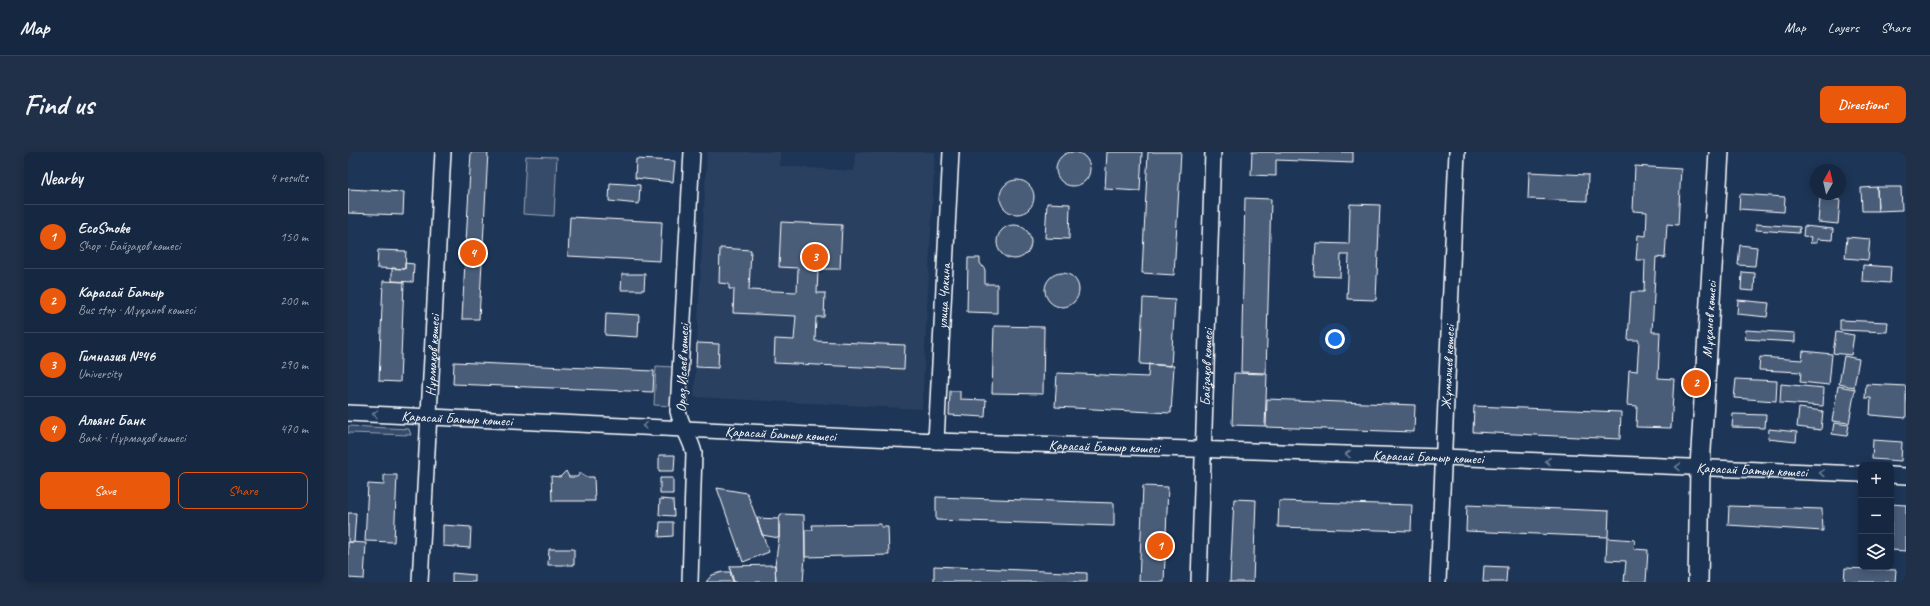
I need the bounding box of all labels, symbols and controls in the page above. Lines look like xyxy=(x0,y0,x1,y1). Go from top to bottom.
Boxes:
text: Map xyxy=(20,16,50,40)
text: Map xyxy=(1784,19,1806,36)
text: Layers xyxy=(1828,19,1859,36)
text: Share xyxy=(1881,19,1910,36)
button: Directions xyxy=(1820,86,1906,123)
text: Find us xyxy=(24,87,94,122)
north arrow xyxy=(1810,164,1846,200)
text: Nearby xyxy=(40,168,83,189)
text: 4 results xyxy=(270,170,308,186)
text: EcoSmoke xyxy=(78,219,130,238)
text: 1 xyxy=(50,229,56,245)
text: 150 m xyxy=(280,229,308,245)
text: Shop · Байзақов көшесі xyxy=(78,238,180,254)
pin: 4 xyxy=(460,238,486,268)
pin: 3 xyxy=(802,242,828,272)
street label: улица Чокина xyxy=(934,262,954,330)
street label: Мұқанов көшесі xyxy=(1699,278,1720,358)
text: Карасай Батыр xyxy=(78,283,163,302)
text: 2 xyxy=(50,293,56,309)
text: 200 m xyxy=(280,293,308,309)
text: Bus stop · Мұқанов көшесі xyxy=(78,302,195,318)
street label: Нұрмақов көшесі xyxy=(422,312,443,397)
street label: Ораз Исаев көшесі xyxy=(672,321,693,412)
street label: Жұмалиев көшесі xyxy=(1438,322,1458,410)
street label: Байзақов көшесі xyxy=(1197,326,1216,406)
your location xyxy=(1325,329,1345,349)
text: Гимназия №46 xyxy=(78,347,155,366)
text: 3 xyxy=(50,357,56,373)
text: 290 m xyxy=(280,357,308,373)
text: University xyxy=(78,366,121,382)
pin: 2 xyxy=(1683,368,1709,398)
street label: Қарасай Батыр көшесі xyxy=(401,408,515,430)
one-way arrow xyxy=(372,410,378,418)
text: Альянс Банк xyxy=(78,411,145,430)
text: 4 xyxy=(50,421,56,437)
text: 470 m xyxy=(280,421,308,437)
one-way arrow xyxy=(642,422,648,431)
street label: Қарасай Батыр көшесі xyxy=(725,423,839,445)
text: Bank · Нұрмақов көшесі xyxy=(78,430,186,446)
street label: Қарасай Батыр көшесі xyxy=(1048,437,1162,457)
street label: Қарасай Батыр көшесі xyxy=(1372,447,1486,468)
one-way arrow xyxy=(1345,450,1351,458)
one-way arrow xyxy=(1545,457,1551,466)
street label: Қарасай Батыр көшесі xyxy=(1696,459,1810,481)
one-way arrow xyxy=(1675,462,1681,471)
map controls xyxy=(1858,462,1894,570)
button: + xyxy=(1858,462,1894,498)
one-way arrow xyxy=(1819,468,1825,477)
button: Save xyxy=(40,472,170,509)
button: Share xyxy=(178,472,308,509)
button: − xyxy=(1858,498,1894,534)
pin: 1 xyxy=(1147,531,1173,561)
button: layers xyxy=(1858,534,1894,570)

